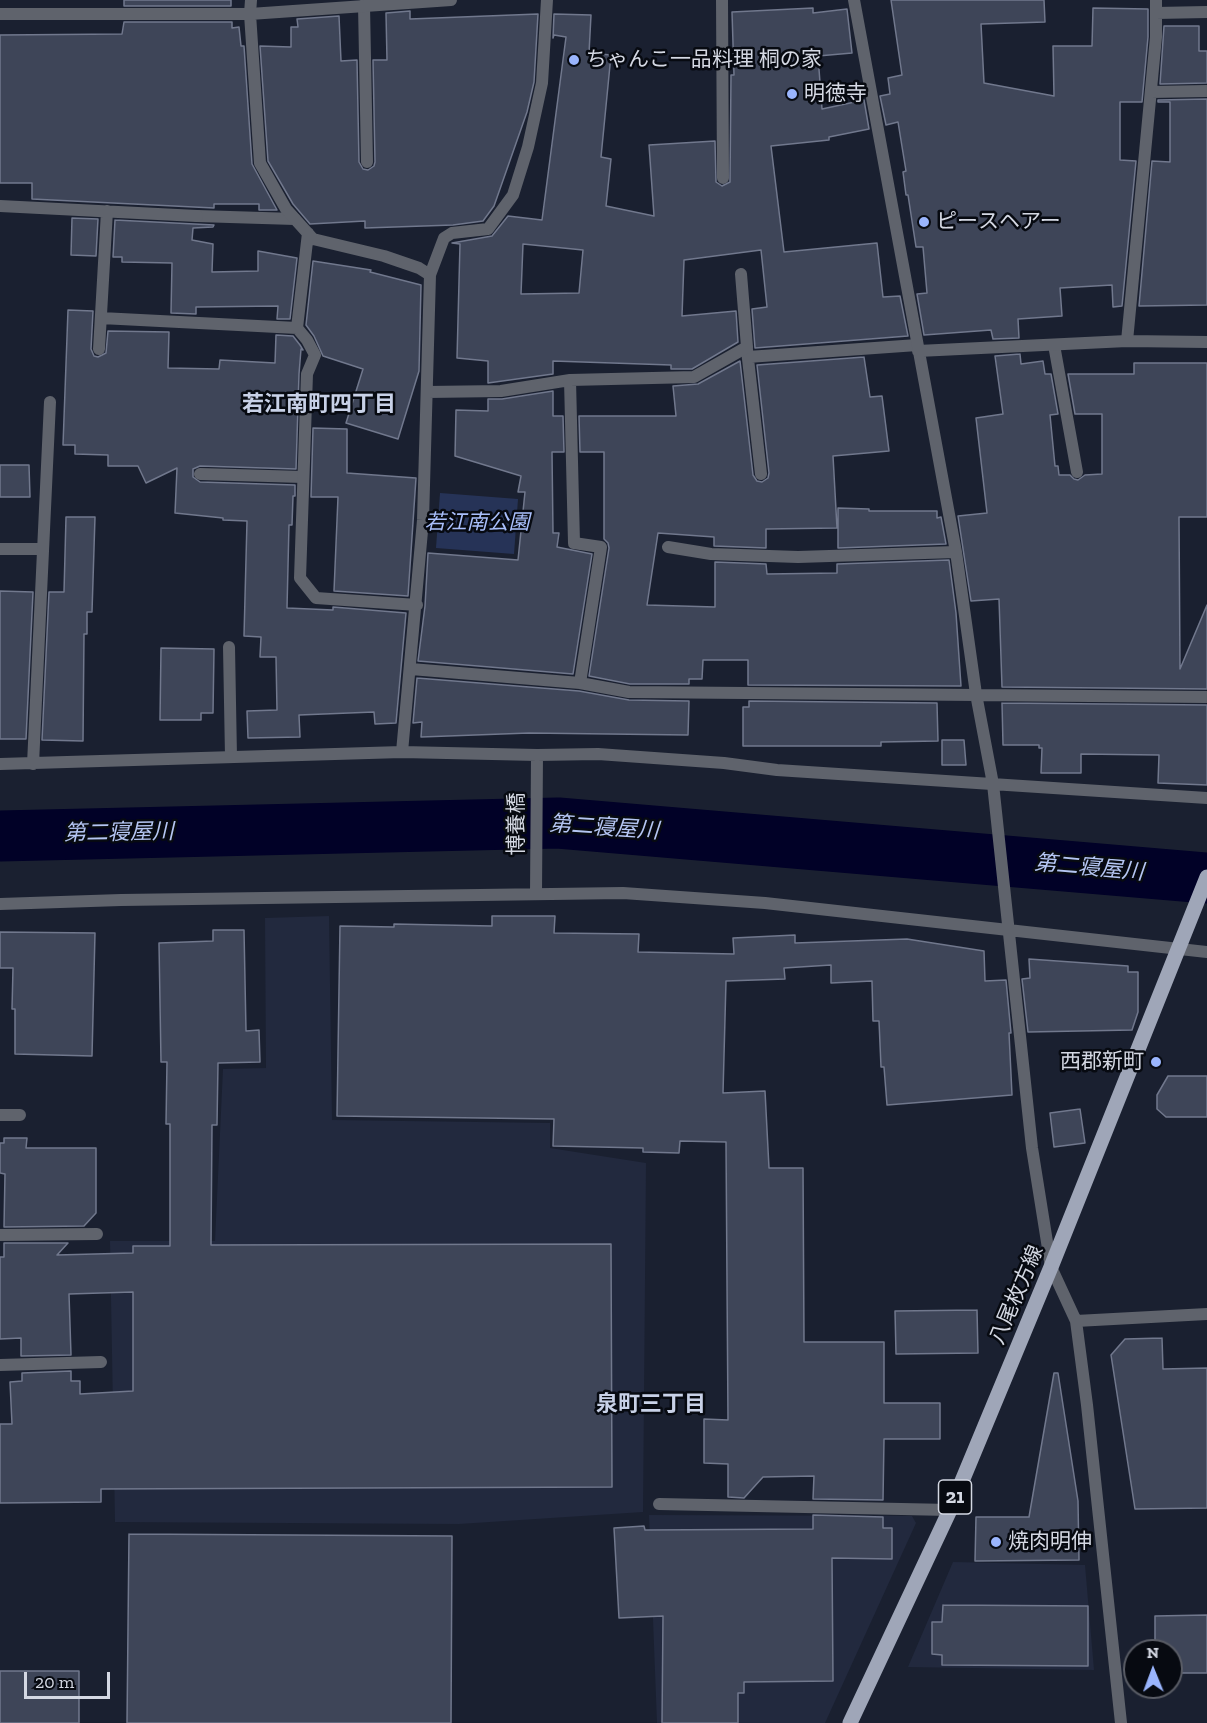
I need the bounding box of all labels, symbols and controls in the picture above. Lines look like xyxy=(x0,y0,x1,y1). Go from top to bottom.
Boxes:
place label: ちゃんこ一品料理 桐の家 xyxy=(586,47,822,73)
marker: ちゃんこ一品料理 桐の家 xyxy=(567,53,581,67)
place label: 明徳寺 xyxy=(804,81,867,107)
marker: 明徳寺 xyxy=(785,87,799,101)
place label: ピースヘアー xyxy=(936,209,1061,235)
marker: ピースヘアー xyxy=(917,215,931,229)
district label: 若江南町四丁目 xyxy=(242,392,396,418)
park label: 若江南公園 xyxy=(425,510,529,536)
street label: 博養橋 xyxy=(504,793,530,855)
water label: 第二寝屋川 xyxy=(548,811,660,845)
water label: 第二寝屋川 xyxy=(64,819,174,847)
water label: 第二寝屋川 xyxy=(1033,850,1145,886)
place label: 西郡新町 xyxy=(1060,1049,1144,1075)
marker: 西郡新町 xyxy=(1149,1055,1163,1069)
street label: 八尾枚方線 xyxy=(985,1242,1049,1348)
district label: 泉町三丁目 xyxy=(596,1392,706,1418)
road number: 21 xyxy=(938,1480,972,1514)
place label: 焼肉明伸 xyxy=(1008,1529,1092,1555)
marker: 焼肉明伸 xyxy=(989,1535,1003,1549)
north arrow xyxy=(1123,1639,1183,1699)
text: N xyxy=(1146,1643,1159,1662)
scale bar xyxy=(27,1660,112,1698)
text: 20 m xyxy=(35,1671,74,1693)

